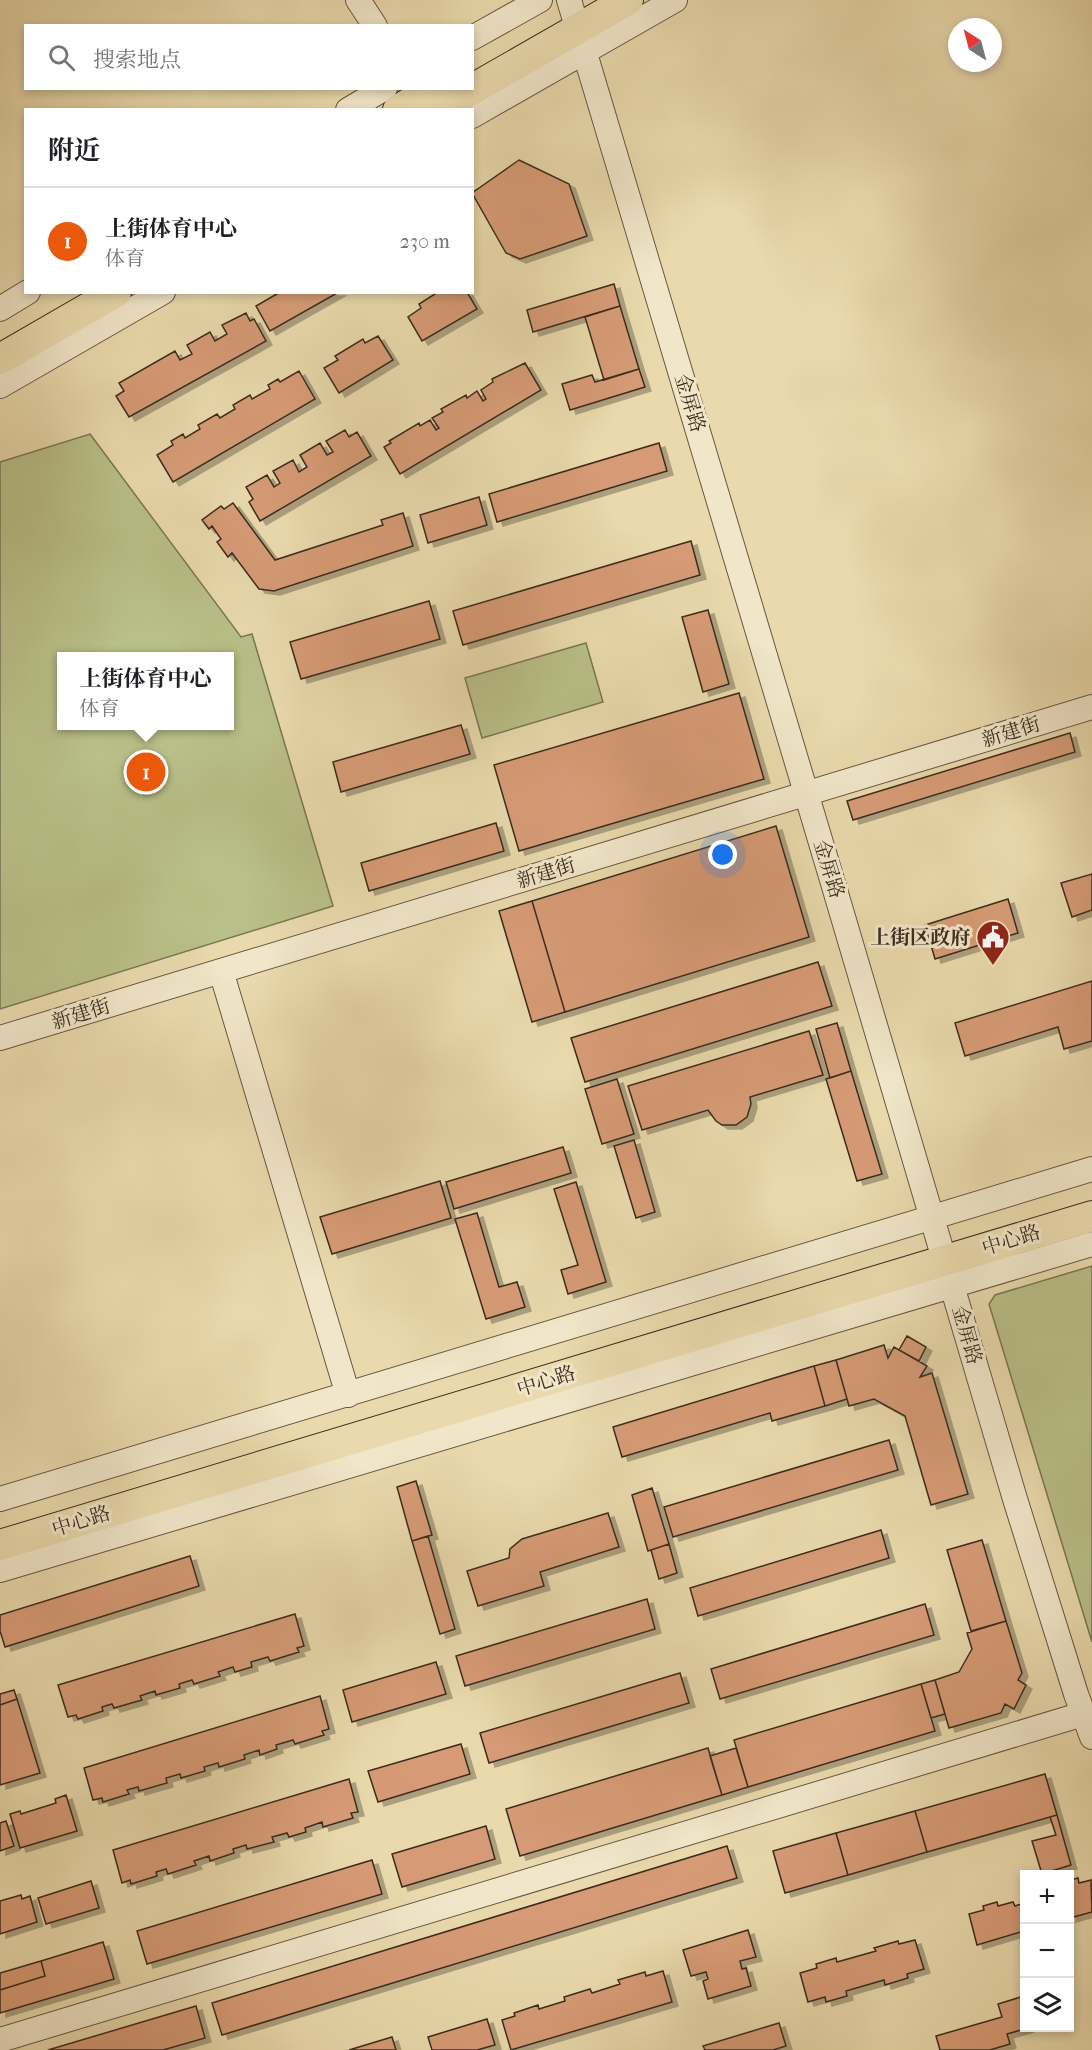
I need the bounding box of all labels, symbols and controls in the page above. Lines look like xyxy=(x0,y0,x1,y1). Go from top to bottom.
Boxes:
north arrow xyxy=(948,18,1002,72)
search box xyxy=(24,24,474,90)
icon: search xyxy=(45,41,78,74)
text: 搜索地点 xyxy=(93,47,181,73)
text: 附近 xyxy=(48,135,100,166)
text: 上街体育中心 xyxy=(105,216,237,242)
text: 1 xyxy=(64,230,71,253)
text: 230 m xyxy=(400,230,450,253)
text: 体育 xyxy=(105,247,145,270)
street label: 金屏路 xyxy=(670,371,710,435)
popup xyxy=(57,652,234,730)
text: 上街体育中心 xyxy=(79,666,212,692)
text: 体育 xyxy=(79,697,119,720)
street label: 新建街 xyxy=(979,712,1043,752)
pin: 1 xyxy=(126,750,166,794)
street label: 金屏路 xyxy=(809,837,849,901)
your location xyxy=(708,840,737,869)
street label: 新建街 xyxy=(514,853,578,893)
public building icon: 上街区政府 xyxy=(975,919,1011,966)
place label: 上街区政府 xyxy=(870,926,970,949)
street label: 新建街 xyxy=(49,994,113,1034)
street label: 中心路 xyxy=(979,1220,1043,1260)
street label: 金屏路 xyxy=(948,1303,986,1367)
street label: 中心路 xyxy=(514,1361,578,1401)
street label: 中心路 xyxy=(49,1501,113,1541)
map controls xyxy=(1020,1870,1074,2032)
button: + xyxy=(1020,1870,1074,1924)
button: − xyxy=(1020,1924,1074,1978)
button: layers xyxy=(1020,1978,1074,2032)

